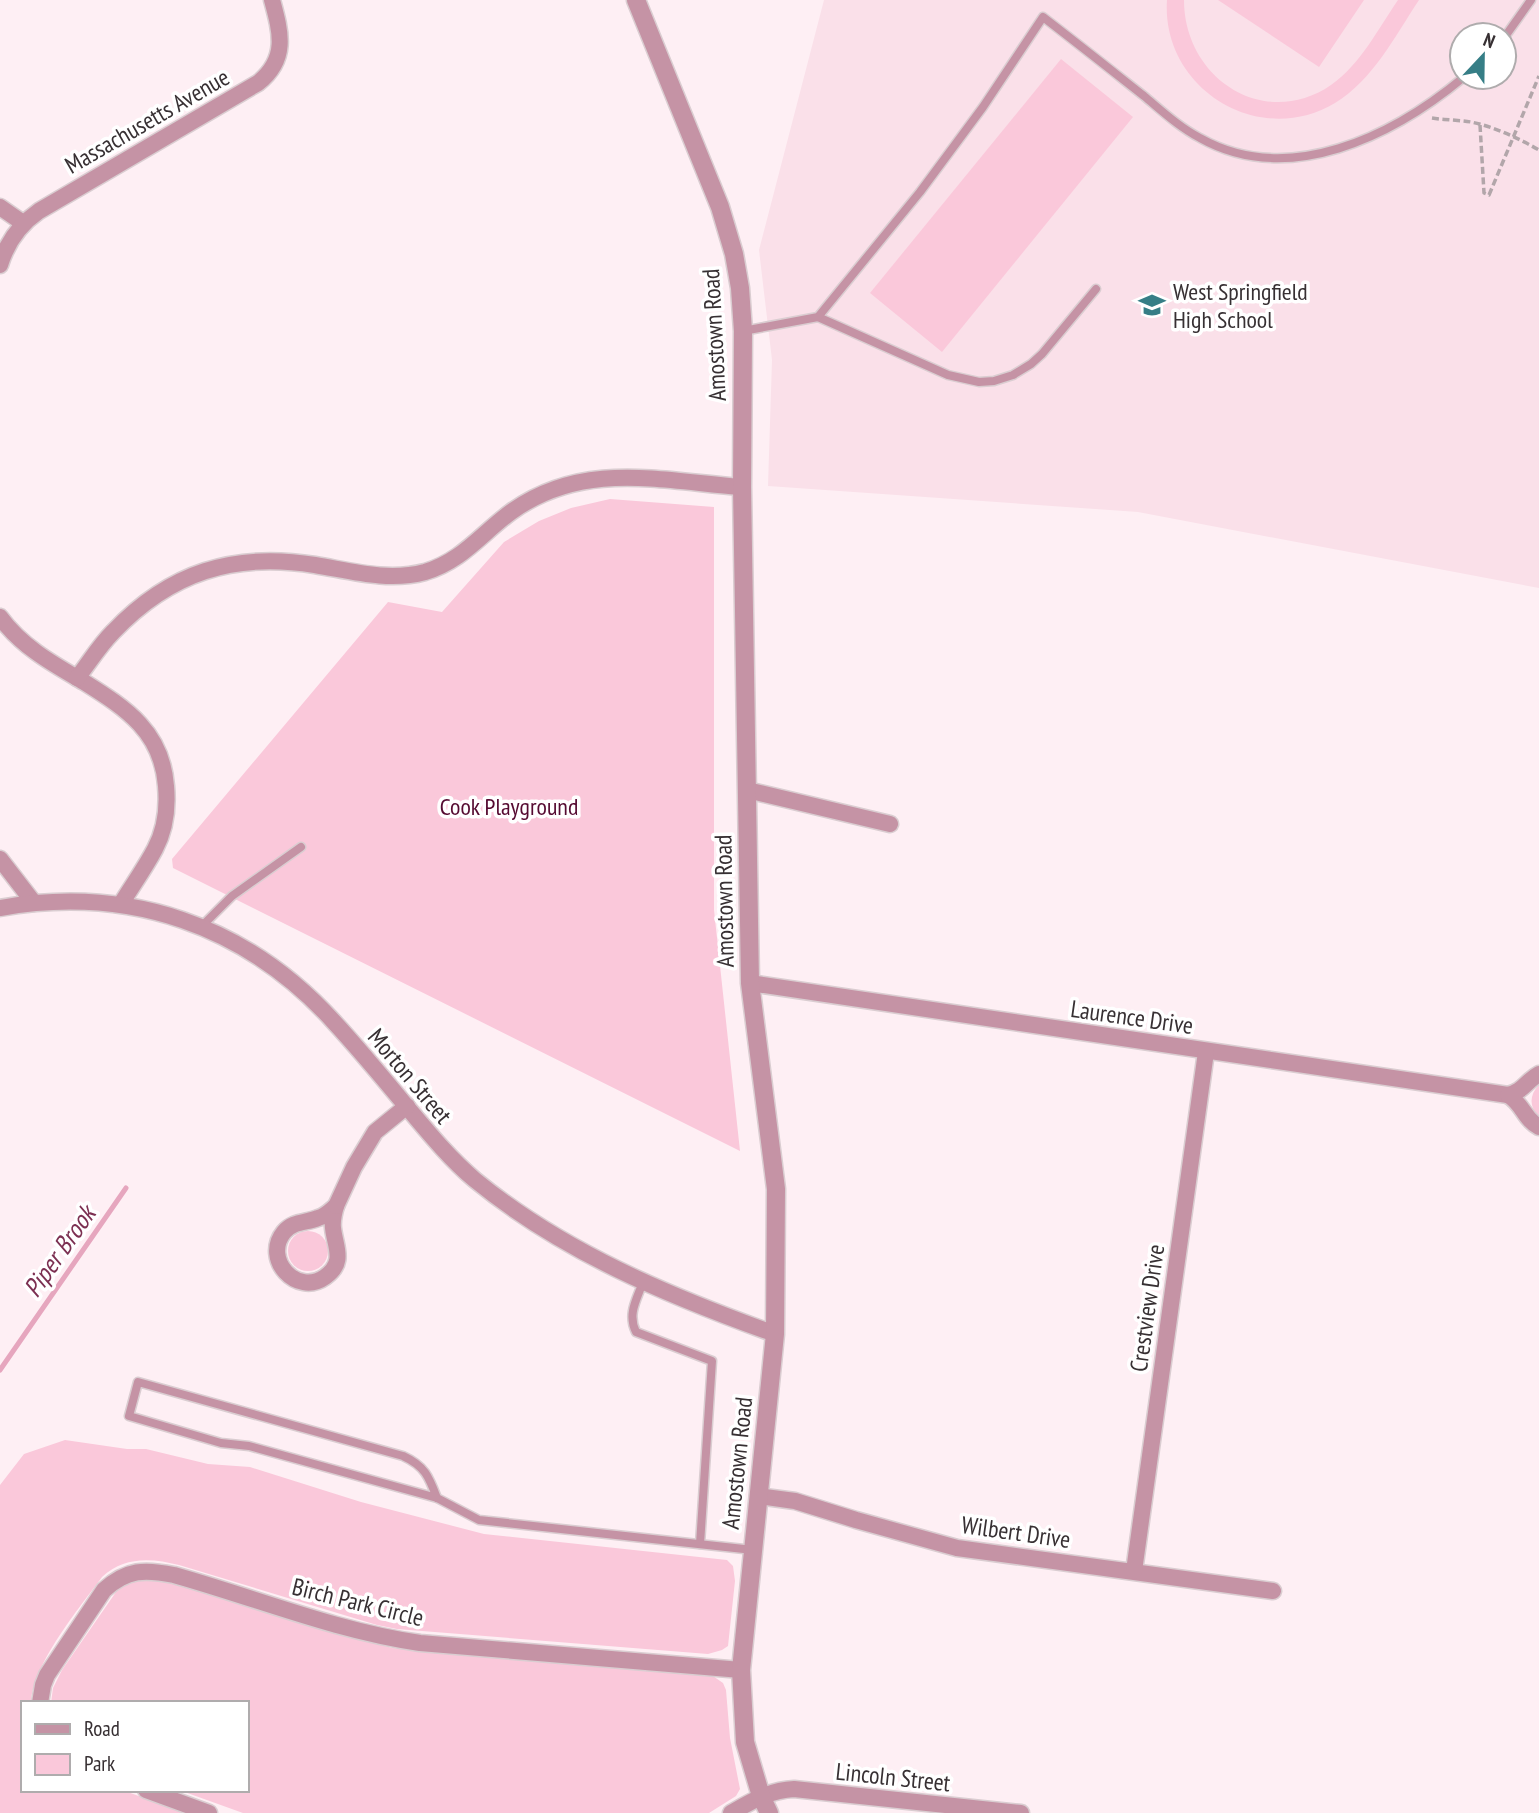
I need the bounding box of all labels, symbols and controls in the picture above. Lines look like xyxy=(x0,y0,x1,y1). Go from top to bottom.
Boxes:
north arrow xyxy=(1448,21,1518,91)
text: N xyxy=(1480,27,1499,53)
street label: Massachusetts Avenue xyxy=(59,61,235,181)
street label: Amostown Road xyxy=(695,268,733,402)
place label: West Springfield High School xyxy=(1173,276,1308,335)
school or university icon: West Springfield High School xyxy=(1137,290,1167,320)
park label: Cook Playground xyxy=(440,791,578,822)
street label: Amostown Road xyxy=(707,834,741,968)
street label: Laurence Drive xyxy=(1069,993,1195,1041)
street label: Morton Street xyxy=(361,1022,459,1130)
water label: Piper Brook xyxy=(16,1197,104,1303)
street label: Crestview Drive xyxy=(1123,1242,1171,1374)
street label: Amostown Road xyxy=(715,1395,759,1531)
street label: Wilbert Drive xyxy=(960,1509,1072,1555)
street label: Birch Park Circle xyxy=(289,1571,427,1633)
legend xyxy=(21,1701,248,1792)
text: Road xyxy=(84,1715,120,1742)
text: Park xyxy=(84,1750,115,1777)
street label: Lincoln Street xyxy=(834,1756,952,1798)

